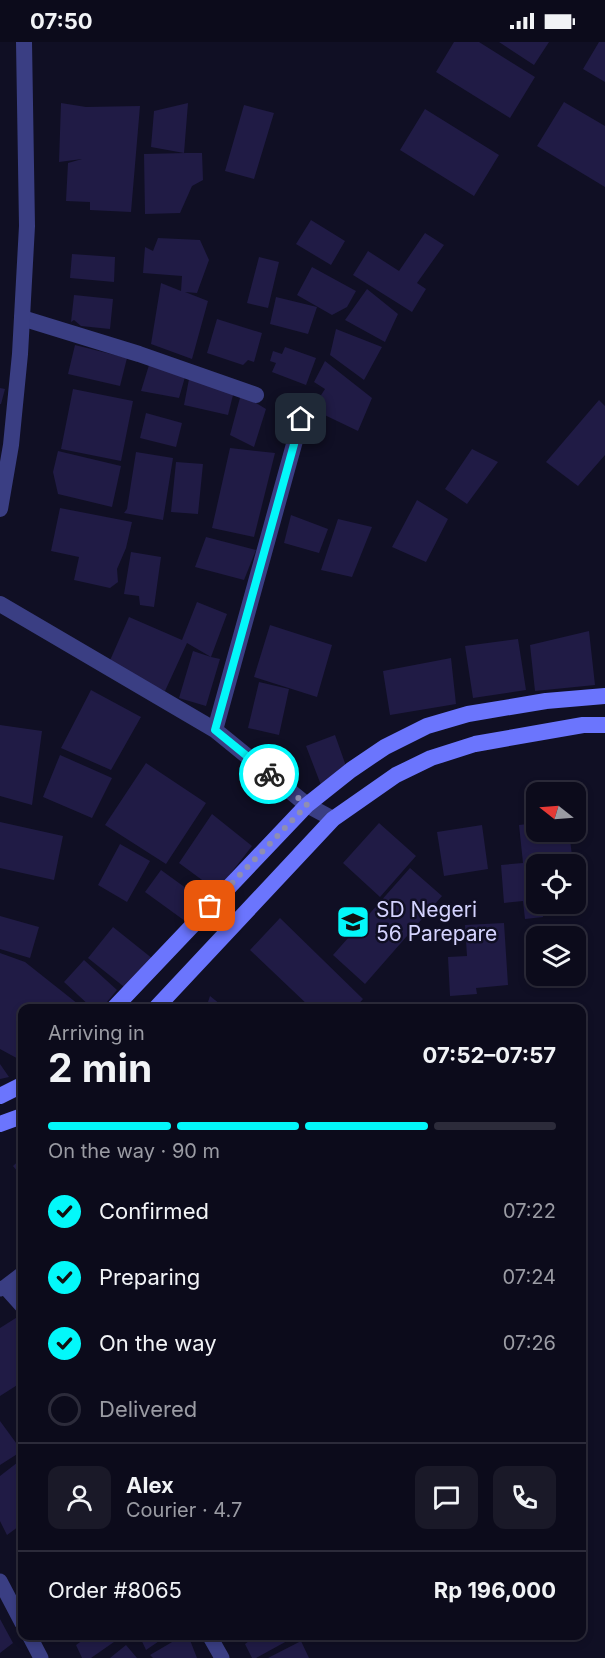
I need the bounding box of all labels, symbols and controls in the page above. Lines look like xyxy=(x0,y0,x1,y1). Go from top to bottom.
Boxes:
text: 07:50 xyxy=(30,8,93,34)
pin xyxy=(275,393,326,444)
icon: home xyxy=(284,402,317,435)
courier xyxy=(239,744,299,804)
icon: bike xyxy=(253,758,286,791)
north arrow xyxy=(526,782,586,842)
map controls xyxy=(526,782,586,986)
button: locate xyxy=(526,854,586,914)
pin xyxy=(184,880,235,931)
icon: bag xyxy=(193,889,226,922)
place label: SD Negeri 56 Parepare xyxy=(376,897,497,946)
school or university icon: SD Negeri 56 Parepare xyxy=(335,904,371,940)
button: layers xyxy=(526,926,586,986)
text: Arriving in xyxy=(48,1021,145,1045)
text: 07:52–07:57 xyxy=(423,1042,556,1068)
text: 2 min xyxy=(48,1044,152,1091)
text: On the way · 90 m xyxy=(48,1139,220,1163)
icon: check xyxy=(48,1195,81,1228)
text: Confirmed xyxy=(99,1198,209,1224)
text: 07:22 xyxy=(503,1199,556,1223)
icon: check xyxy=(48,1261,81,1294)
text: Preparing xyxy=(99,1264,200,1290)
text: 07:24 xyxy=(503,1265,556,1289)
icon: check xyxy=(48,1327,81,1360)
text: On the way xyxy=(99,1330,217,1356)
text: 07:26 xyxy=(503,1331,556,1355)
text: Delivered xyxy=(99,1396,197,1422)
button: person xyxy=(48,1466,111,1529)
button: chat xyxy=(415,1466,478,1529)
button: phone xyxy=(493,1466,556,1529)
text: Alex xyxy=(126,1472,174,1498)
text: Courier · 4.7 xyxy=(126,1498,242,1522)
text: Order #8065 xyxy=(48,1577,182,1603)
text: Rp 196,000 xyxy=(434,1577,556,1603)

